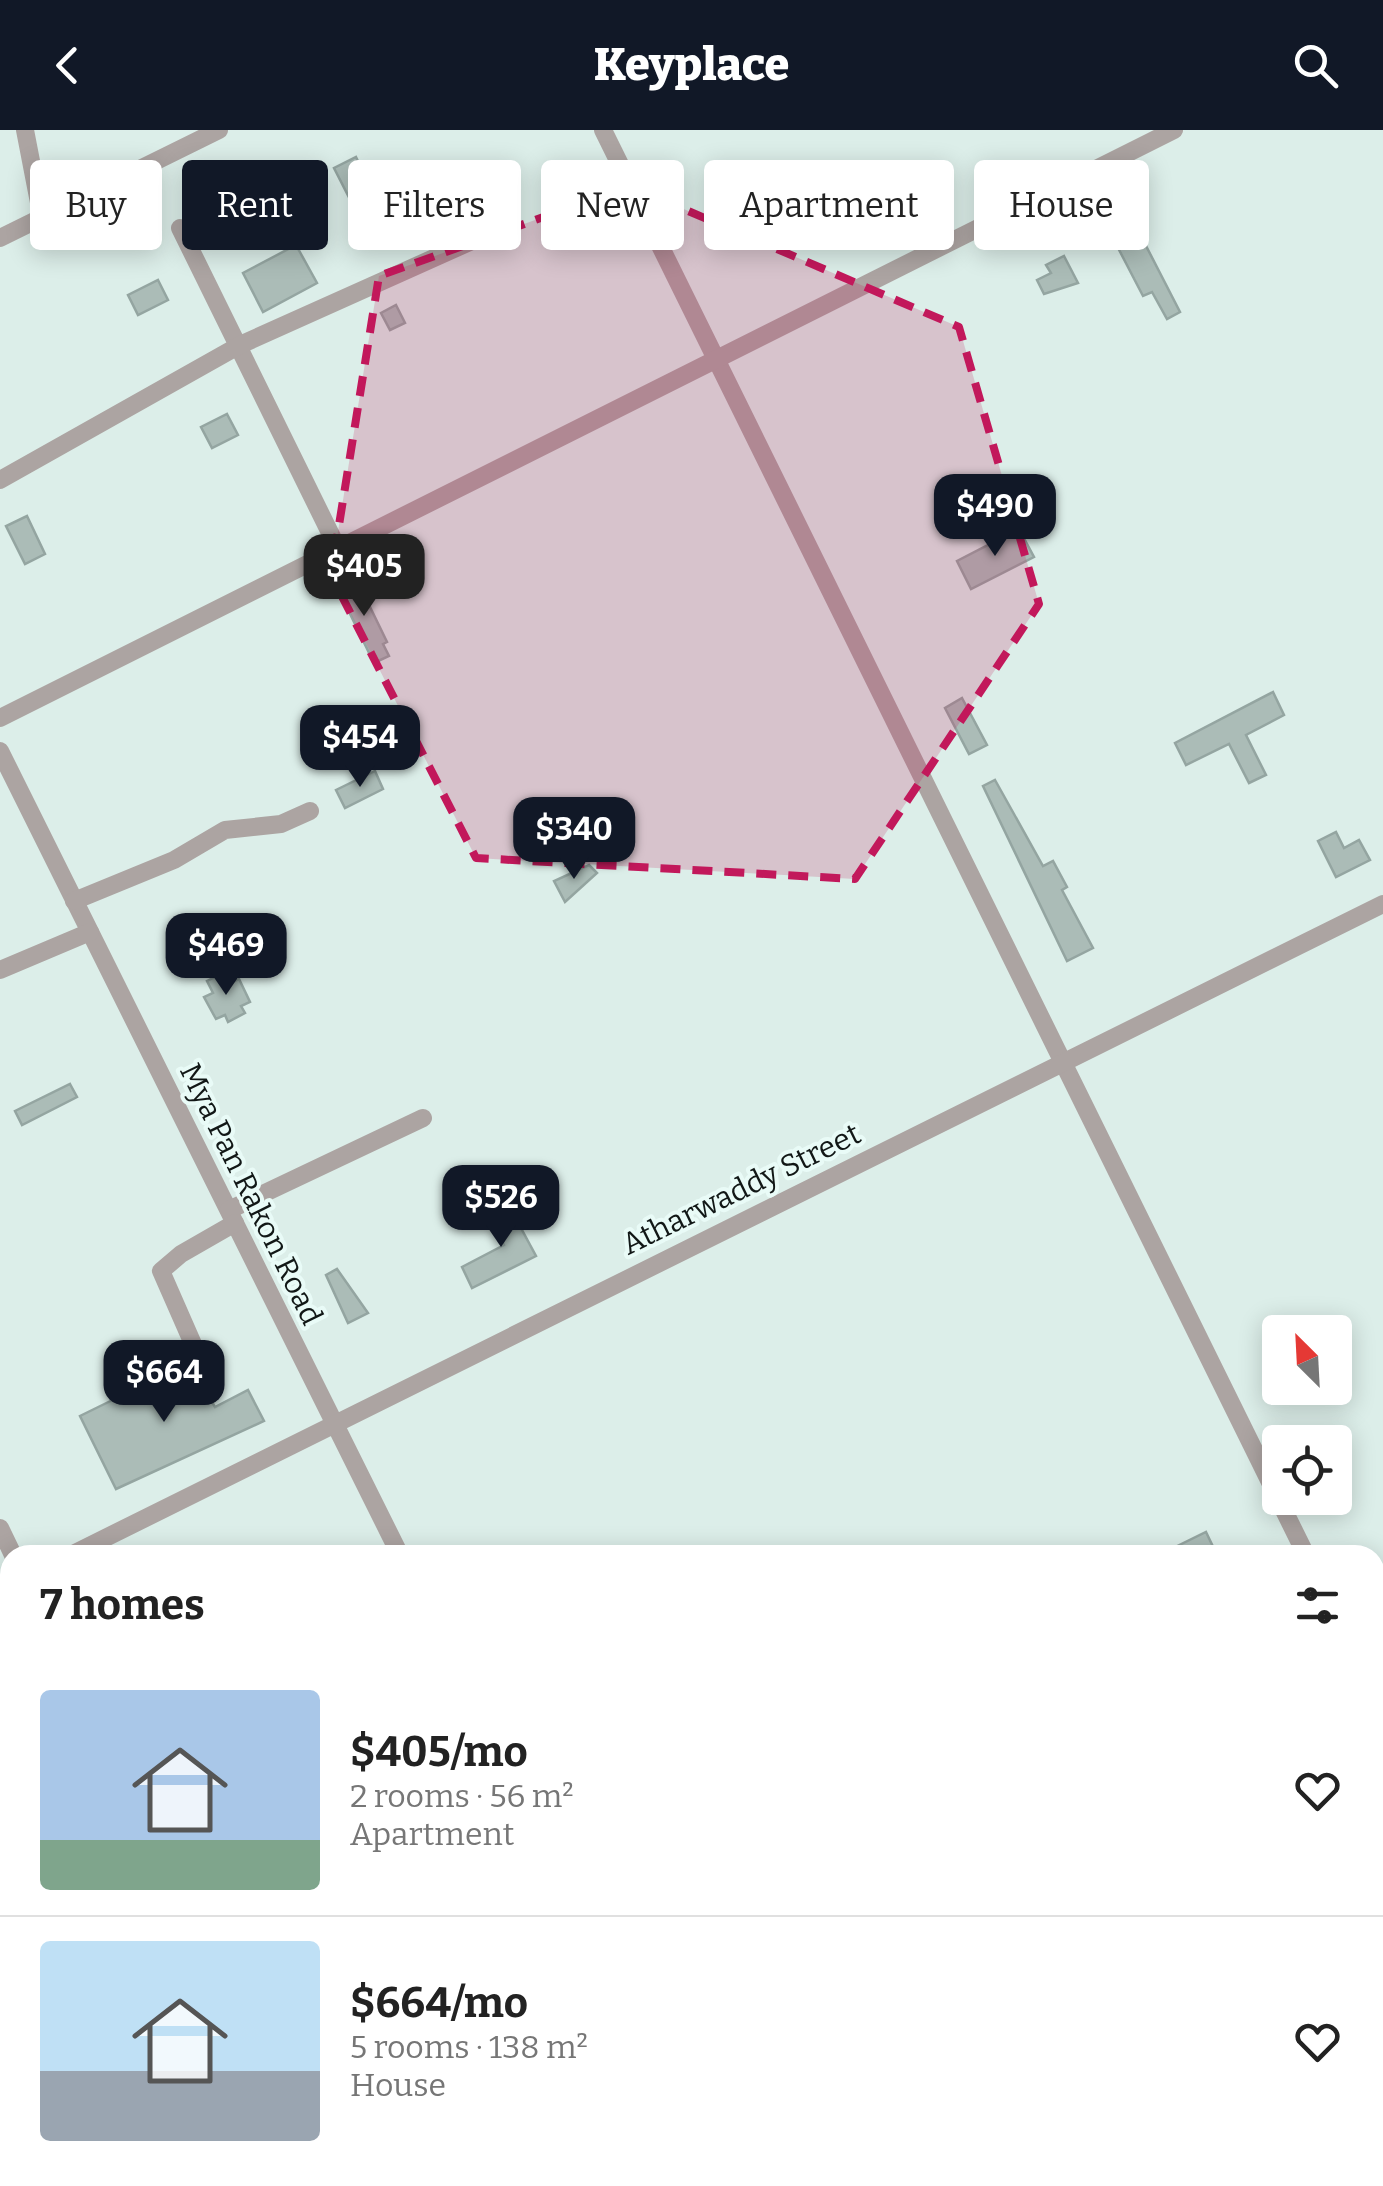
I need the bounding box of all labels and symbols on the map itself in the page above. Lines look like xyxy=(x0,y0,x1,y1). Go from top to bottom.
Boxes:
pin: $490 xyxy=(936,474,1054,559)
pin: $405 xyxy=(305,534,423,619)
pin: $454 xyxy=(301,705,419,790)
pin: $340 xyxy=(515,797,633,882)
pin: $469 xyxy=(167,913,285,998)
street label: Mya Pan Rakon Road xyxy=(172,1057,330,1331)
street label: Atharwaddy Street xyxy=(616,1116,866,1262)
pin: $526 xyxy=(442,1165,560,1250)
north arrow xyxy=(1262,1315,1352,1405)
pin: $664 xyxy=(105,1340,223,1425)

